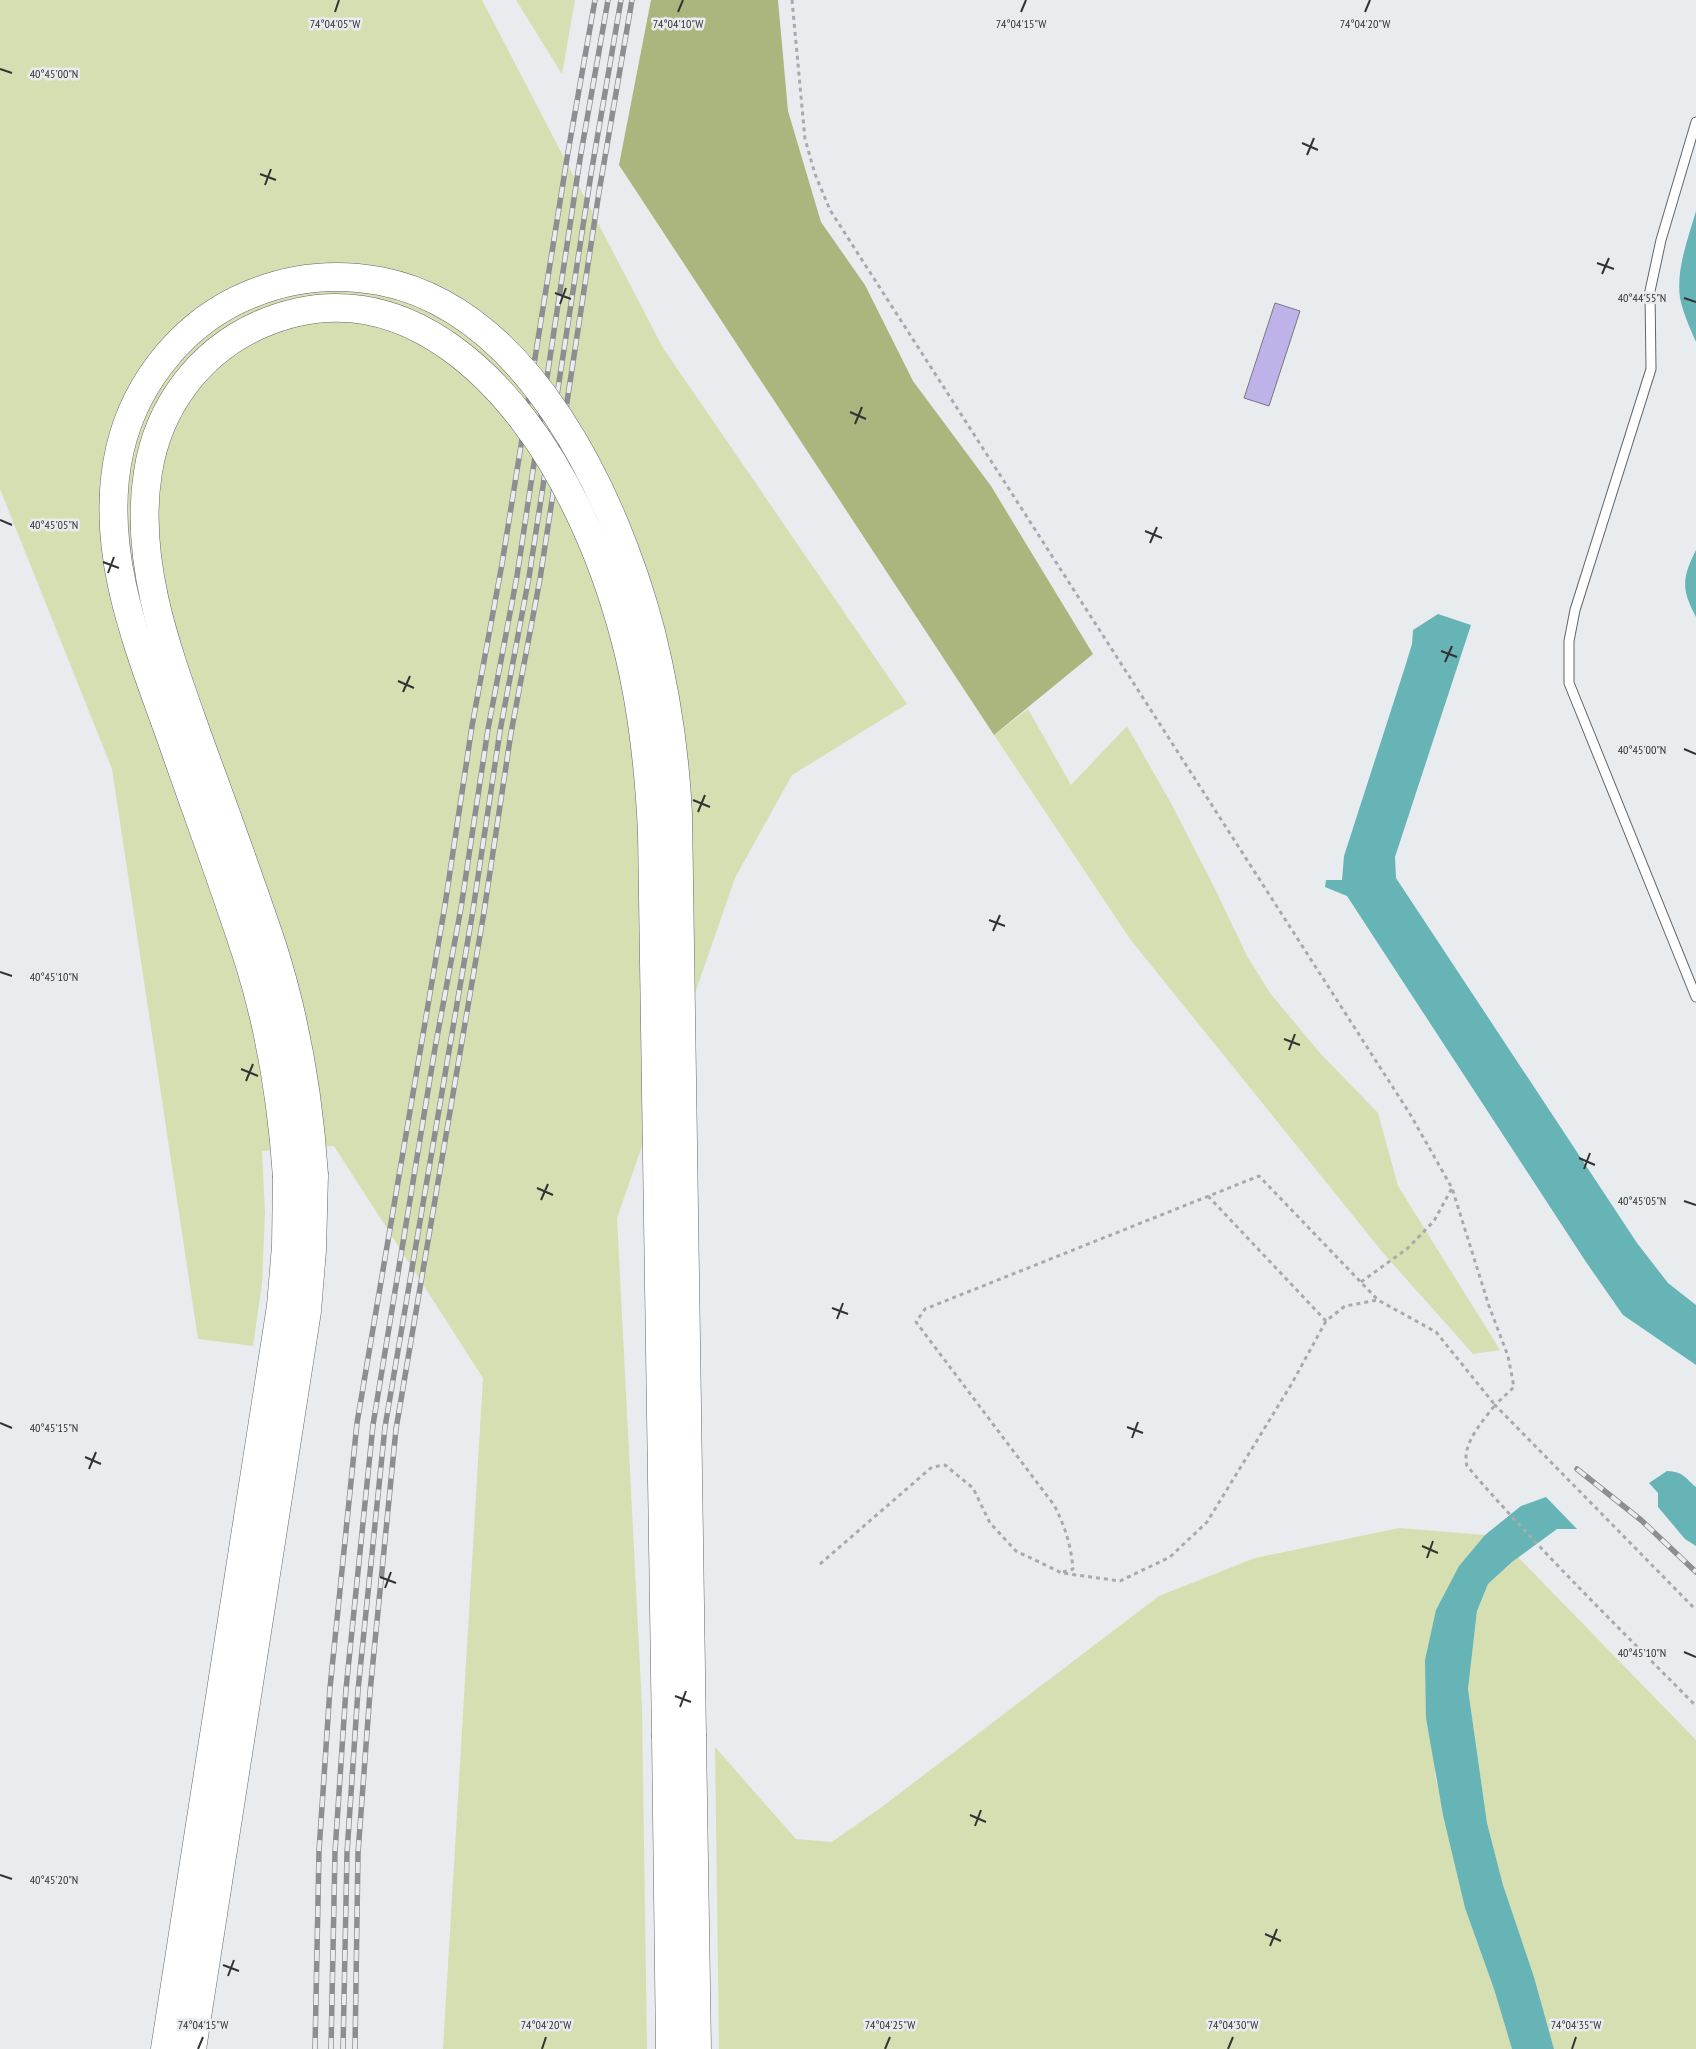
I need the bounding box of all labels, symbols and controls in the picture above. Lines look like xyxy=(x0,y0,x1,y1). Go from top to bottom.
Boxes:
text: 74°04'05"W xyxy=(310,16,360,31)
text: 74°04'10"W xyxy=(653,16,703,31)
text: 74°04'15"W xyxy=(996,16,1046,31)
text: 74°04'20"W xyxy=(1340,16,1390,31)
text: 40°45'00"N xyxy=(30,66,78,81)
text: 40°44'55"N xyxy=(1618,290,1666,305)
text: 40°45'05"N xyxy=(30,517,78,532)
text: 40°45'00"N xyxy=(1618,742,1666,757)
text: 40°45'10"N xyxy=(30,969,78,984)
text: 40°45'05"N xyxy=(1618,1193,1666,1208)
text: 40°45'15"N xyxy=(30,1420,78,1435)
text: 40°45'10"N xyxy=(1618,1645,1666,1660)
text: 40°45'20"N xyxy=(30,1872,78,1887)
text: 74°04'15"W xyxy=(178,2017,228,2032)
text: 74°04'20"W xyxy=(521,2017,571,2032)
text: 74°04'25"W xyxy=(865,2017,915,2032)
text: 74°04'30"W xyxy=(1208,2017,1258,2032)
text: 74°04'35"W xyxy=(1551,2017,1601,2032)

